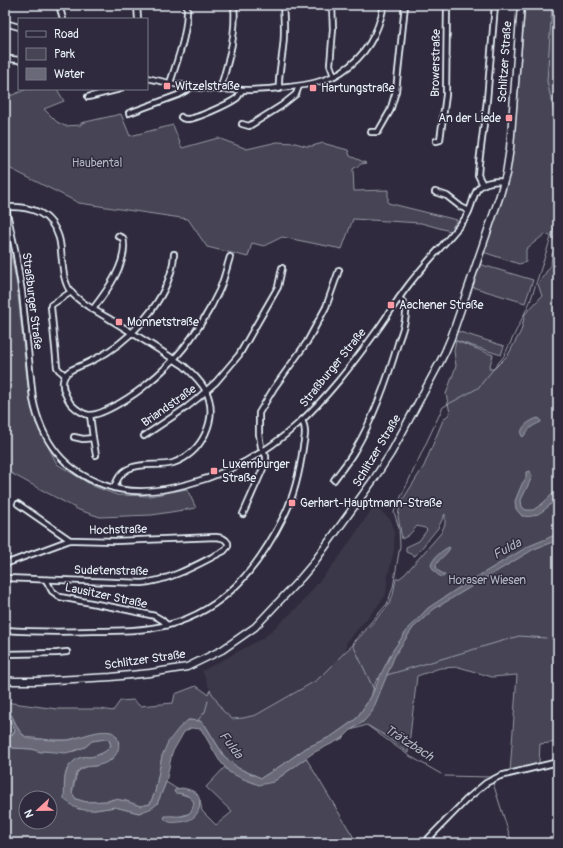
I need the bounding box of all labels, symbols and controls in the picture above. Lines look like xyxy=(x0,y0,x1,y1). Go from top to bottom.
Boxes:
legend xyxy=(18,18,148,90)
street label: Schlitzer Straße xyxy=(495,21,515,103)
text: Road xyxy=(54,27,79,42)
street label: Browerstraße xyxy=(428,29,444,97)
text: Park xyxy=(54,47,75,62)
text: Water xyxy=(54,67,85,82)
place label: Witzelstraße xyxy=(175,79,240,94)
marker: Witzelstraße xyxy=(162,81,172,91)
place label: Hartungstraße xyxy=(321,81,395,96)
marker: Hartungstraße xyxy=(308,83,318,93)
place label: An der Liede xyxy=(438,111,501,126)
marker: An der Liede xyxy=(504,113,514,123)
park label: Haubental xyxy=(72,156,122,171)
street label: Straßburger Straße xyxy=(19,252,45,350)
place label: Aachener Straße xyxy=(399,298,484,313)
marker: Aachener Straße xyxy=(386,300,396,310)
place label: Monnetstraße xyxy=(127,315,199,330)
marker: Monnetstraße xyxy=(114,317,124,327)
street label: Straßburger Straße xyxy=(297,325,370,411)
street label: Briandstraße xyxy=(139,382,199,430)
street label: Schlitzer Straße xyxy=(350,412,405,490)
place label: Luxemburger Straße xyxy=(222,457,290,486)
marker: Luxemburger Straße xyxy=(209,466,219,476)
place label: Gerhart-Hauptmann-Straße xyxy=(300,496,442,511)
marker: Gerhart-Hauptmann-Straße xyxy=(287,498,297,508)
street label: Hochstraße xyxy=(89,522,147,538)
water label: Fulda xyxy=(490,534,525,563)
street label: Sudetenstraße xyxy=(74,563,148,579)
park label: Horaser Wiesen xyxy=(448,573,526,588)
street label: Lausitzer Straße xyxy=(64,580,149,612)
street label: Schlitzer Straße xyxy=(103,647,187,673)
water label: Trätzbach xyxy=(382,721,437,765)
water label: Fulda xyxy=(216,728,247,763)
north arrow xyxy=(18,790,58,830)
text: N xyxy=(22,807,37,819)

